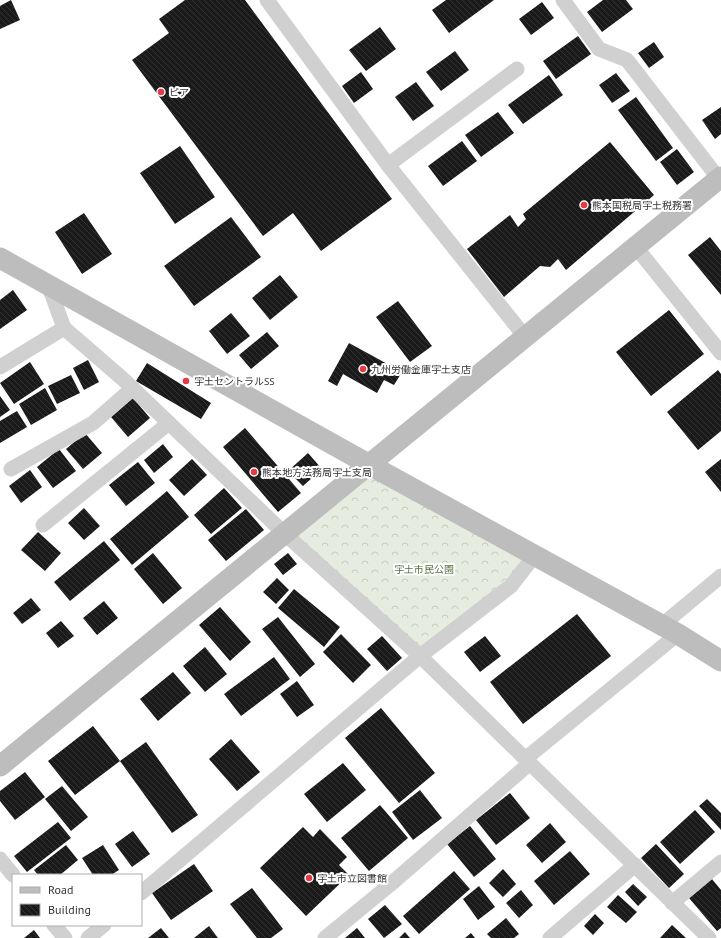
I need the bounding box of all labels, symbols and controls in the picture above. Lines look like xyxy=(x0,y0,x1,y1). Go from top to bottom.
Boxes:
place label: ピア xyxy=(169,86,189,99)
marker: ピア xyxy=(156,87,166,97)
place label: 熊本国税局宇土税務署 xyxy=(592,199,692,212)
marker: 熊本国税局宇土税務署 xyxy=(579,200,589,210)
place label: 九州労働金庫宇土支店 xyxy=(371,363,471,376)
marker: 九州労働金庫宇土支店 xyxy=(358,364,368,374)
place label: 宇土セントラルSS xyxy=(194,375,275,388)
marker: 宇土セントラルSS xyxy=(181,376,191,386)
place label: 熊本地方法務局宇土支局 xyxy=(262,466,372,479)
marker: 熊本地方法務局宇土支局 xyxy=(249,467,259,477)
park label: 宇土市民公園 xyxy=(394,563,454,576)
place label: 宇土市立図書館 xyxy=(317,872,387,885)
marker: 宇土市立図書館 xyxy=(304,873,314,883)
legend xyxy=(12,874,142,926)
text: Road xyxy=(48,882,73,897)
text: Building xyxy=(48,902,91,917)

